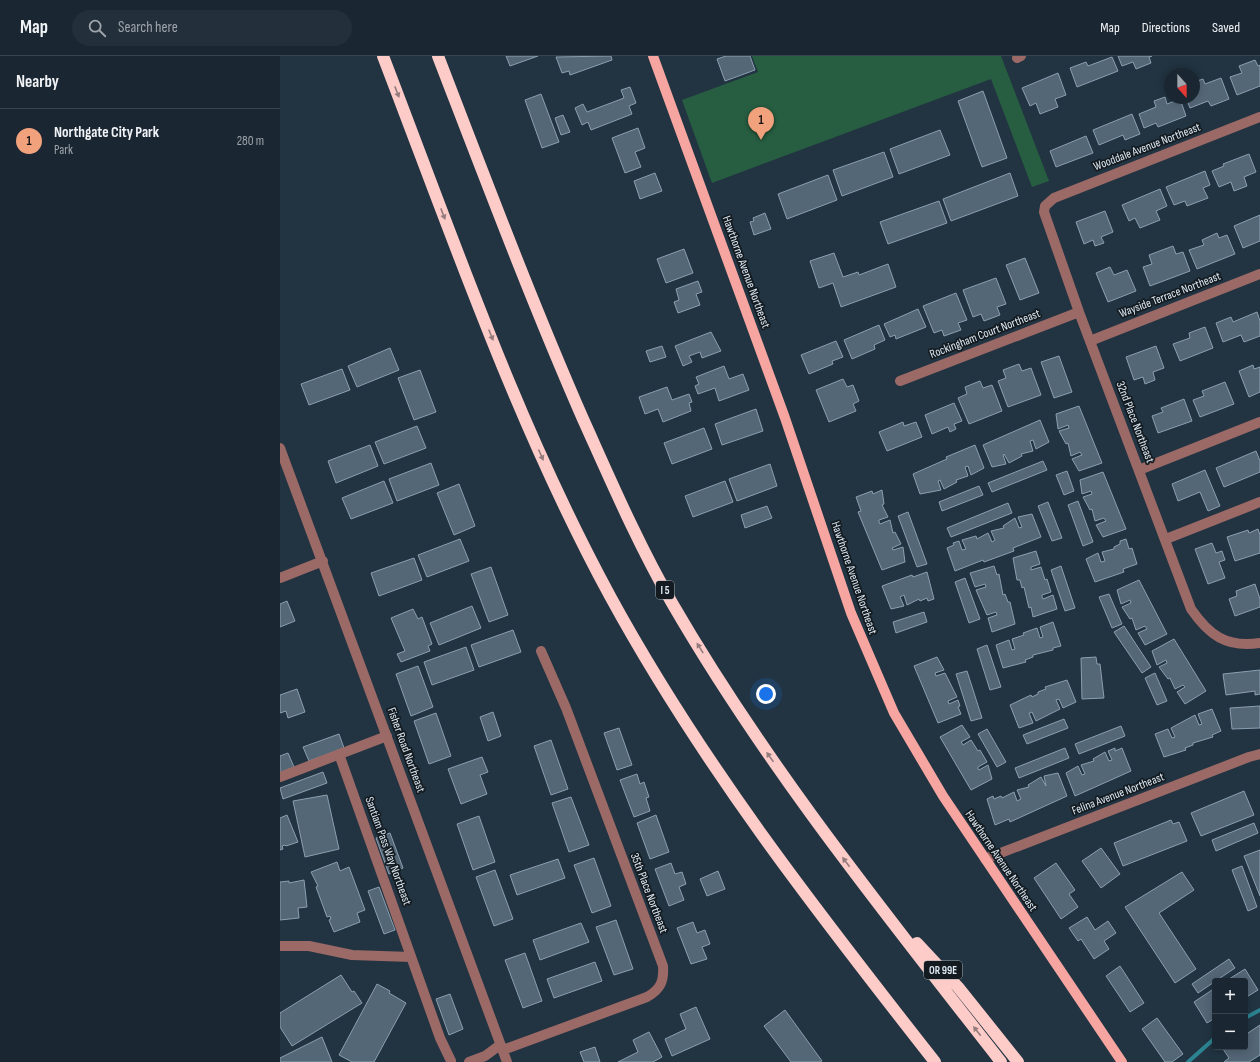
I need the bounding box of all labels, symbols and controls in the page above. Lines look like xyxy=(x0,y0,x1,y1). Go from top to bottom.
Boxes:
search box xyxy=(72,10,352,46)
text: Map xyxy=(20,16,48,39)
icon: search xyxy=(86,17,108,39)
text: Search here xyxy=(118,18,178,37)
text: Map xyxy=(1100,19,1120,36)
text: Directions xyxy=(1142,19,1190,36)
text: Saved xyxy=(1212,19,1240,36)
north arrow xyxy=(1164,68,1200,104)
text: Nearby xyxy=(16,72,59,92)
one-way arrow xyxy=(395,87,401,99)
pin: 1 xyxy=(748,107,774,140)
street label: Wooddale Avenue Northeast xyxy=(1091,120,1203,174)
text: Northgate City Park xyxy=(54,123,159,142)
text: 1 xyxy=(26,133,32,149)
text: 280 m xyxy=(237,133,264,149)
text: Park xyxy=(54,142,73,158)
one-way arrow xyxy=(441,208,447,220)
street label: Hawthorne Avenue Northeast xyxy=(719,214,773,331)
street label: Wayside Terrace Northeast xyxy=(1117,269,1223,321)
street label: Rockingham Court Northeast xyxy=(928,306,1043,362)
one-way arrow xyxy=(488,329,494,341)
street label: 32nd Place Northeast xyxy=(1113,379,1158,465)
one-way arrow xyxy=(539,449,545,461)
street label: Hawthorne Avenue Northeast xyxy=(828,519,881,637)
road number: I 5 xyxy=(656,581,674,599)
one-way arrow xyxy=(696,642,703,654)
your location xyxy=(756,684,776,704)
street label: Fisher Road Northeast xyxy=(384,705,428,795)
one-way arrow xyxy=(766,752,774,762)
street label: Felina Avenue Northeast xyxy=(1070,769,1167,819)
street label: Santiam Pass Way Northeast xyxy=(361,795,415,908)
street label: Hawthorne Avenue Northeast xyxy=(962,808,1041,915)
street label: 35th Place Northeast xyxy=(627,851,671,936)
one-way arrow xyxy=(842,857,850,868)
road number: OR 99E xyxy=(924,961,962,979)
map controls xyxy=(1212,978,1248,1050)
button: + xyxy=(1212,978,1248,1014)
button: − xyxy=(1212,1014,1248,1050)
one-way arrow xyxy=(973,1026,982,1037)

